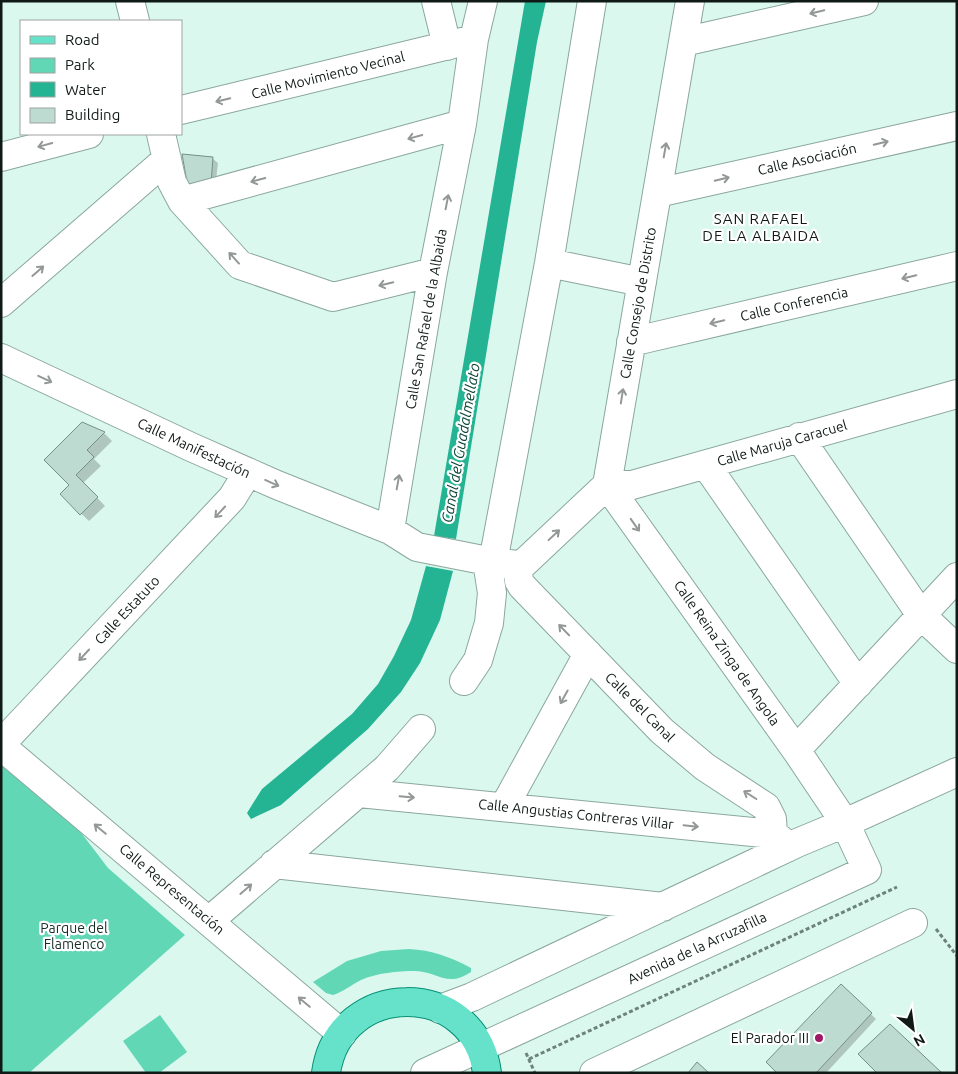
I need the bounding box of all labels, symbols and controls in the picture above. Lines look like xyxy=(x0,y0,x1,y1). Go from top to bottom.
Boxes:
one-way arrow xyxy=(809,8,825,17)
legend xyxy=(20,20,182,135)
text: Road xyxy=(65,31,100,48)
street label: Calle Movimiento Vecinal xyxy=(250,48,407,102)
text: Park xyxy=(65,56,95,73)
text: Water xyxy=(65,81,106,98)
one-way arrow xyxy=(215,96,231,105)
text: Building xyxy=(65,106,120,123)
one-way arrow xyxy=(407,133,423,143)
one-way arrow xyxy=(872,138,888,147)
street label: Calle Asociación xyxy=(756,140,858,178)
one-way arrow xyxy=(38,141,54,150)
one-way arrow xyxy=(660,142,670,158)
one-way arrow xyxy=(714,173,730,183)
one-way arrow xyxy=(251,176,267,186)
one-way arrow xyxy=(443,194,452,210)
district label: SAN RAFAEL DE LA ALBAIDA xyxy=(702,210,820,244)
street label: Calle Consejo de Distrito xyxy=(617,226,659,380)
street label: Calle San Rafael de la Albaida xyxy=(402,228,450,410)
one-way arrow xyxy=(228,251,240,264)
one-way arrow xyxy=(31,266,44,277)
one-way arrow xyxy=(902,273,918,283)
one-way arrow xyxy=(379,279,395,289)
street label: Calle Conferencia xyxy=(739,284,849,324)
one-way arrow xyxy=(709,318,725,327)
water label: Canal del Guadalmellato xyxy=(438,362,483,524)
one-way arrow xyxy=(37,374,52,384)
one-way arrow xyxy=(617,389,627,405)
street label: Calle Manifestación xyxy=(135,415,253,481)
street label: Calle Maruja Caracuel xyxy=(715,417,849,469)
one-way arrow xyxy=(393,475,403,491)
one-way arrow xyxy=(264,479,279,489)
one-way arrow xyxy=(214,505,225,518)
one-way arrow xyxy=(630,518,641,531)
one-way arrow xyxy=(548,529,561,541)
street label: Calle Estatuto xyxy=(91,572,163,648)
street label: Calle Reina Zinga de Angola xyxy=(671,577,783,729)
one-way arrow xyxy=(558,623,570,636)
one-way arrow xyxy=(78,649,90,662)
street label: Calle del Canal xyxy=(602,669,678,745)
one-way arrow xyxy=(559,689,569,704)
one-way arrow xyxy=(743,790,757,801)
one-way arrow xyxy=(399,793,415,802)
street label: Calle Angustias Contreras Villar xyxy=(478,796,675,832)
one-way arrow xyxy=(682,821,698,831)
one-way arrow xyxy=(94,824,107,835)
street label: Calle Representación xyxy=(116,840,228,938)
one-way arrow xyxy=(239,883,252,894)
street label: Avenida de la Arruzafilla xyxy=(625,909,769,987)
park label: Parque del Flamenco xyxy=(40,920,108,952)
one-way arrow xyxy=(298,997,311,1008)
north arrow xyxy=(888,1004,938,1054)
place label: El Parador III xyxy=(731,1030,809,1046)
text: N xyxy=(911,1031,928,1050)
marker: El Parador III xyxy=(813,1032,825,1044)

